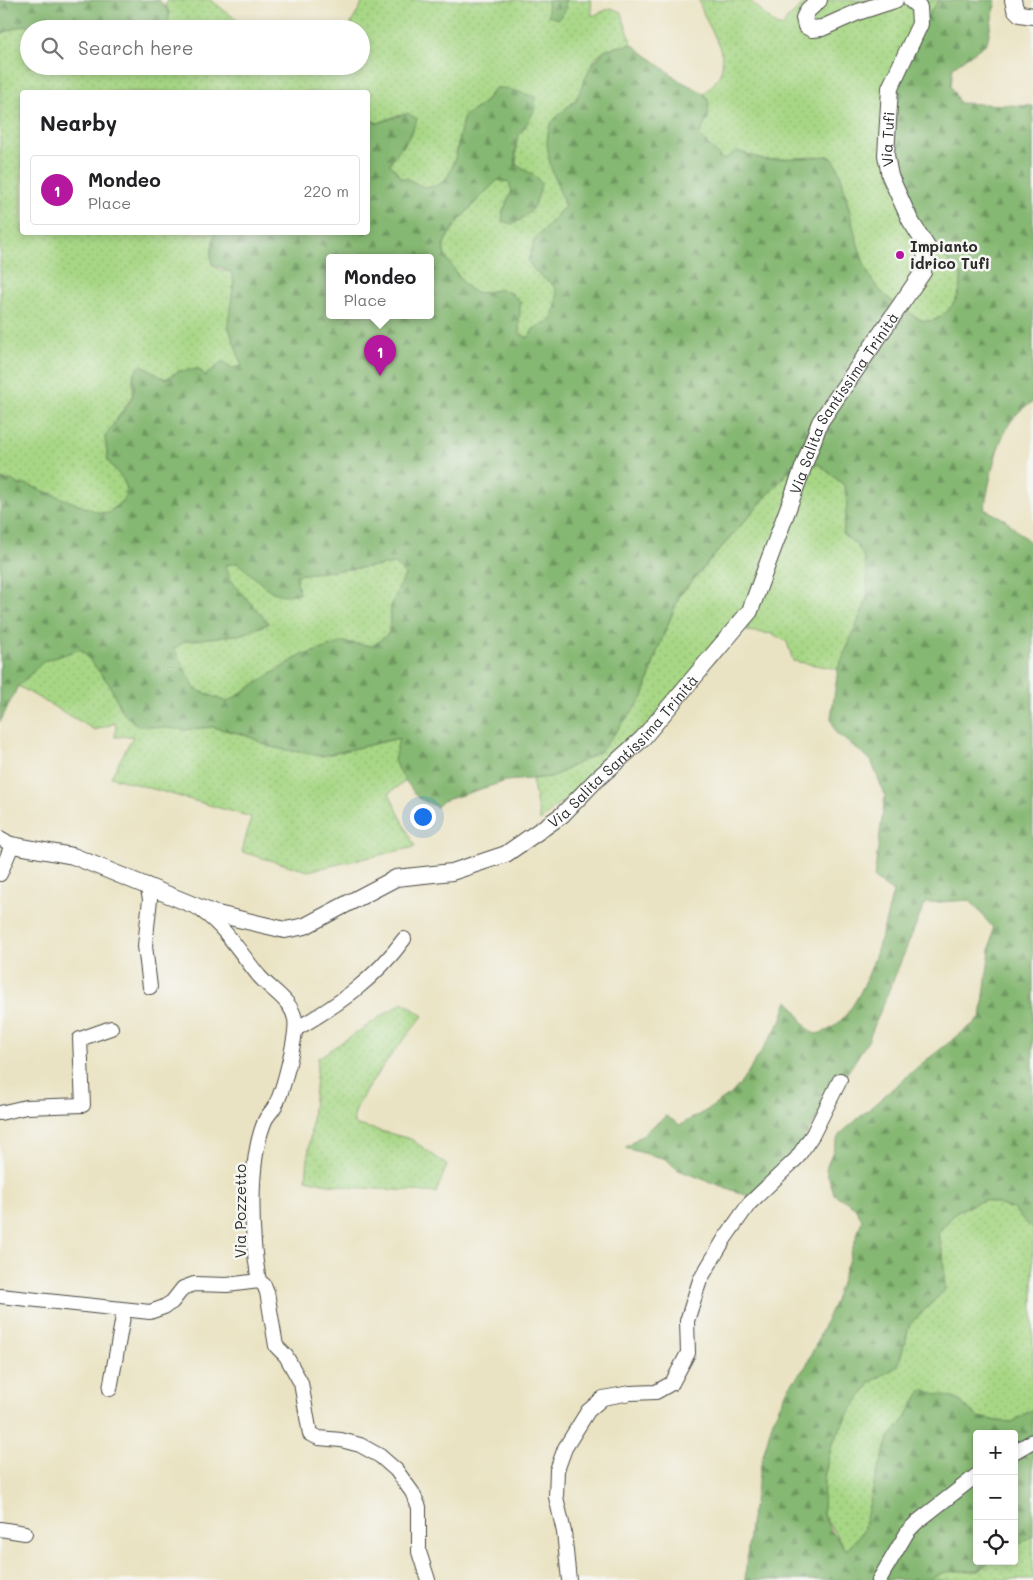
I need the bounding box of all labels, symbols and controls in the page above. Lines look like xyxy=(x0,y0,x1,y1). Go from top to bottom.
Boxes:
search box xyxy=(20,20,370,75)
icon: search xyxy=(38,34,66,62)
text: Search here xyxy=(78,35,194,60)
text: Nearby xyxy=(40,109,117,136)
street label: Via Tufi xyxy=(876,111,899,169)
text: Mondeo xyxy=(88,167,161,192)
text: 1 xyxy=(53,180,61,201)
text: 220 m xyxy=(303,180,349,201)
text: Place xyxy=(88,192,131,213)
place label: Impianto idrico Tufi xyxy=(910,236,990,273)
marker: Impianto idrico Tufi xyxy=(894,249,906,261)
popup xyxy=(326,254,434,319)
text: Mondeo xyxy=(344,264,416,289)
text: Place xyxy=(344,289,387,310)
street label: Via Salita Santissima Trinità xyxy=(784,308,903,497)
pin: 1 xyxy=(364,335,396,376)
street label: Via Salita Santissima Trinità xyxy=(543,670,702,832)
your location xyxy=(410,804,436,830)
street label: Via Pozzetto xyxy=(230,1164,250,1258)
map controls xyxy=(973,1430,1018,1565)
button: + xyxy=(973,1430,1018,1475)
button: − xyxy=(973,1475,1018,1520)
button: locate xyxy=(973,1520,1018,1565)

